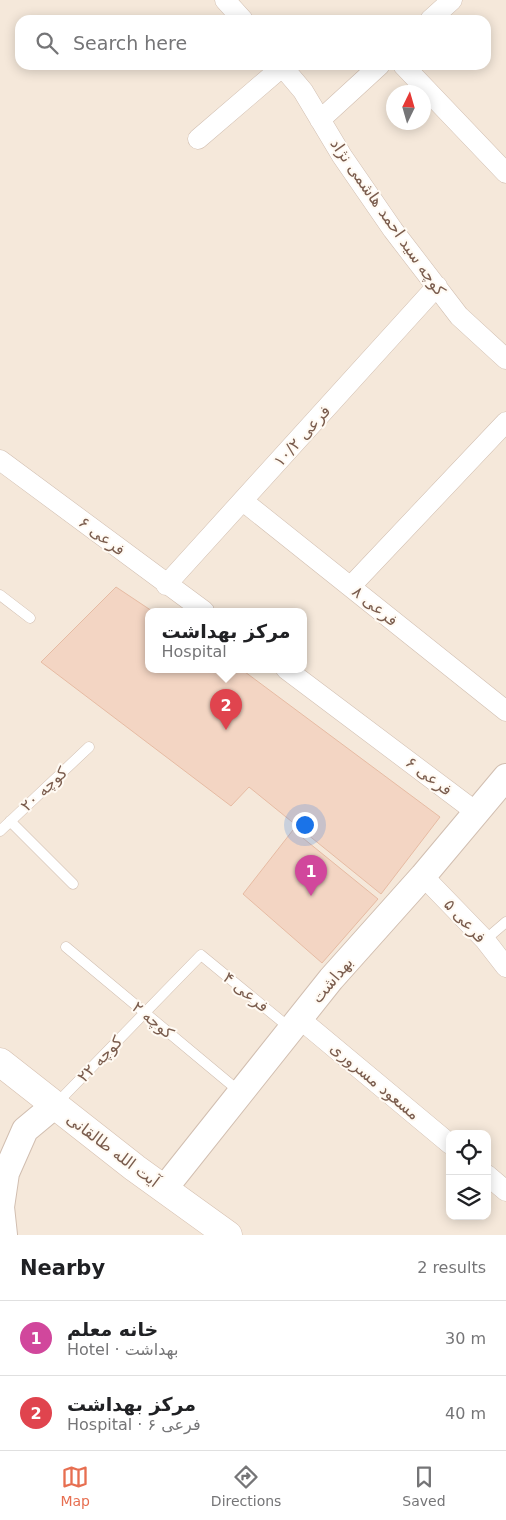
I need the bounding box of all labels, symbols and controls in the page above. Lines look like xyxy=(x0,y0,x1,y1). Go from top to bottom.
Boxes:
search box xyxy=(15,15,491,70)
icon: search xyxy=(33,29,61,57)
text: Search here xyxy=(73,32,187,54)
north arrow xyxy=(386,85,431,130)
street label: کوچه سید احمد هاشمی نژاد xyxy=(326,135,450,300)
street label: فرعی ۱۰/۲ xyxy=(270,402,335,471)
street label: فرعی ۶ xyxy=(74,512,129,560)
street label: فرعی ۸ xyxy=(348,582,402,631)
popup xyxy=(145,608,307,673)
text: مرکز بهداشت xyxy=(161,620,291,642)
text: Hospital xyxy=(161,642,227,661)
pin: 2 xyxy=(210,689,242,730)
street label: فرعی ۶ xyxy=(401,752,456,800)
street label: کوچه ۲۰ xyxy=(17,762,72,816)
your location xyxy=(292,812,318,838)
pin: 1 xyxy=(295,855,327,896)
street label: فرعی ۵ xyxy=(439,895,490,948)
street label: بهداشت xyxy=(307,953,357,1007)
street label: فرعی ۴ xyxy=(219,968,273,1017)
street label: کوچه ۲ xyxy=(128,997,178,1044)
street label: کوچه ۲۲ xyxy=(73,1032,127,1087)
street label: مسعود مسروری xyxy=(326,1038,424,1125)
street label: آیت الله طالقانی xyxy=(63,1109,164,1192)
map controls xyxy=(446,1130,491,1220)
button: locate xyxy=(446,1130,491,1175)
button: layers xyxy=(446,1175,491,1220)
text: Nearby xyxy=(20,1256,105,1280)
text: 2 results xyxy=(417,1258,486,1277)
text: خانه معلم xyxy=(67,1318,158,1340)
text: 1 xyxy=(30,1329,42,1348)
text: 30 m xyxy=(445,1329,486,1348)
text: Hotel · بهداشت xyxy=(67,1340,178,1359)
text: مرکز بهداشت xyxy=(67,1393,196,1415)
text: 2 xyxy=(30,1404,42,1423)
text: 40 m xyxy=(445,1404,486,1423)
text: Hospital · فرعی ۶ xyxy=(67,1415,201,1434)
tab: Map xyxy=(60,1463,90,1509)
tab: Directions xyxy=(211,1463,281,1509)
tab: Saved xyxy=(402,1463,446,1509)

